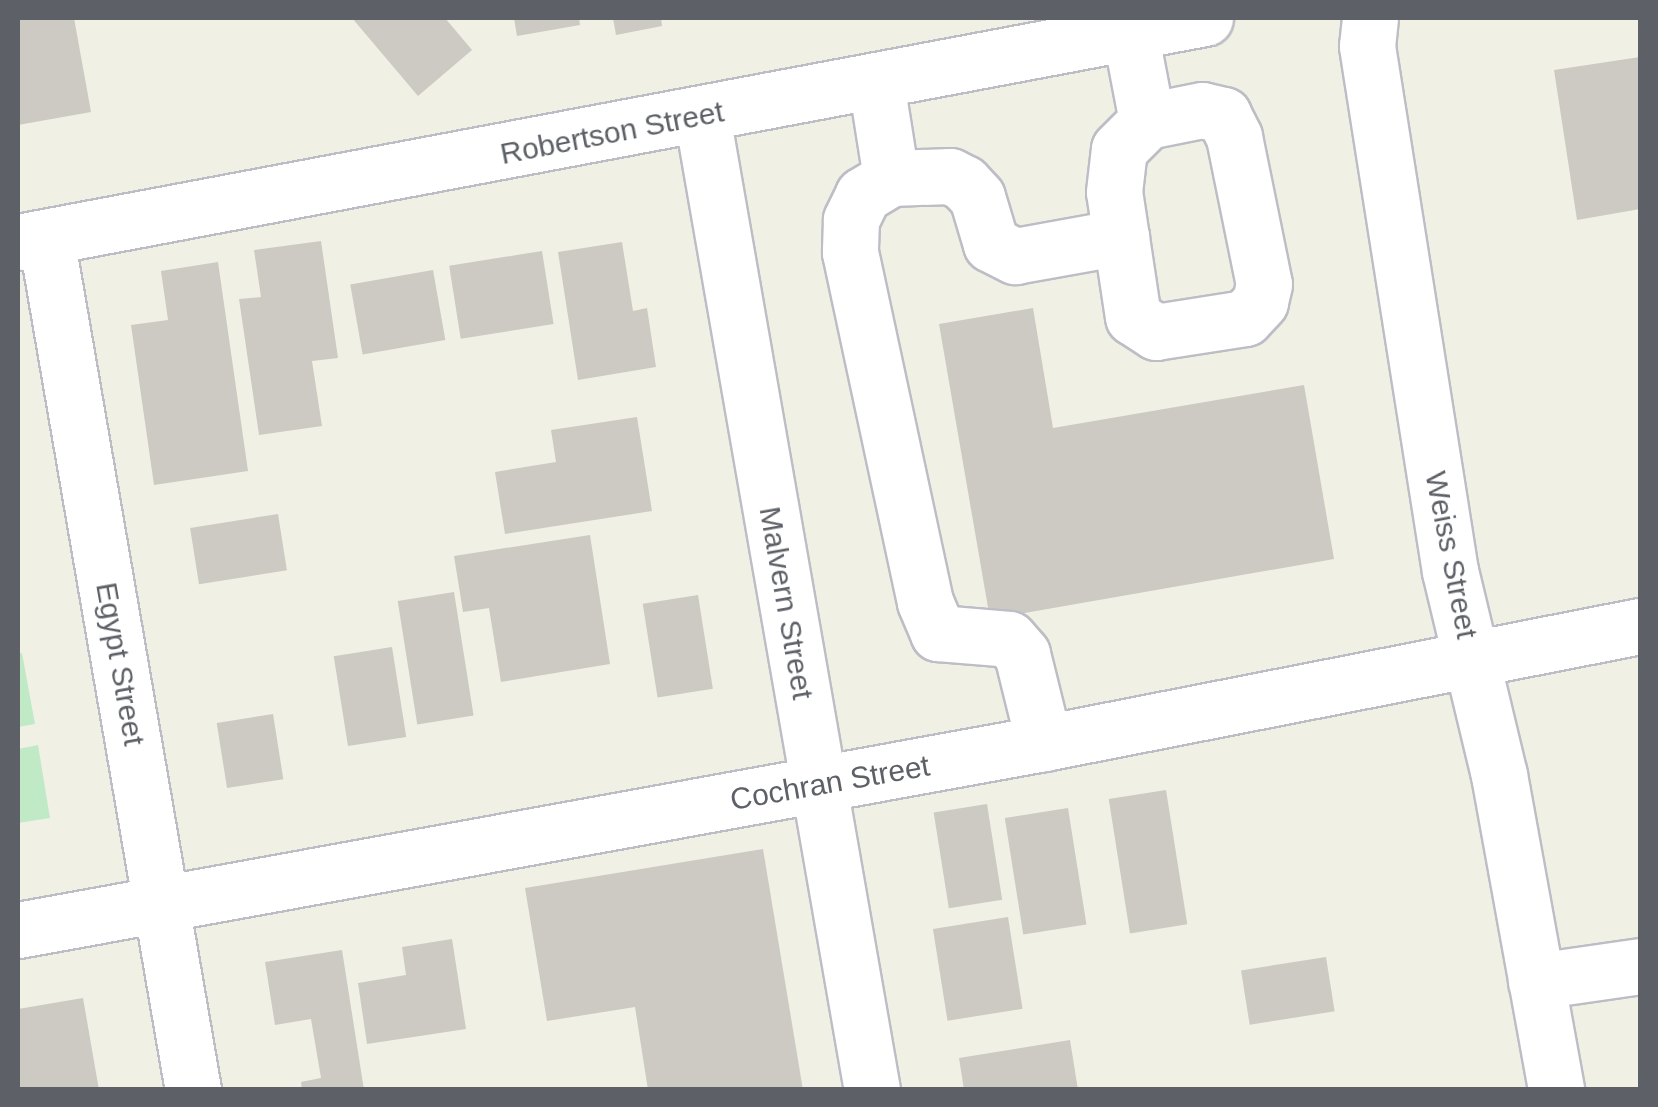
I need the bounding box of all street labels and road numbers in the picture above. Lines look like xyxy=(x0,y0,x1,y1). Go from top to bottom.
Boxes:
street label: Robertson Street xyxy=(497,94,727,172)
street label: Weiss Street xyxy=(1417,468,1485,642)
street label: Malvern Street xyxy=(751,504,821,702)
street label: Egypt Street xyxy=(88,580,152,748)
street label: Cochran Street xyxy=(728,748,932,818)

